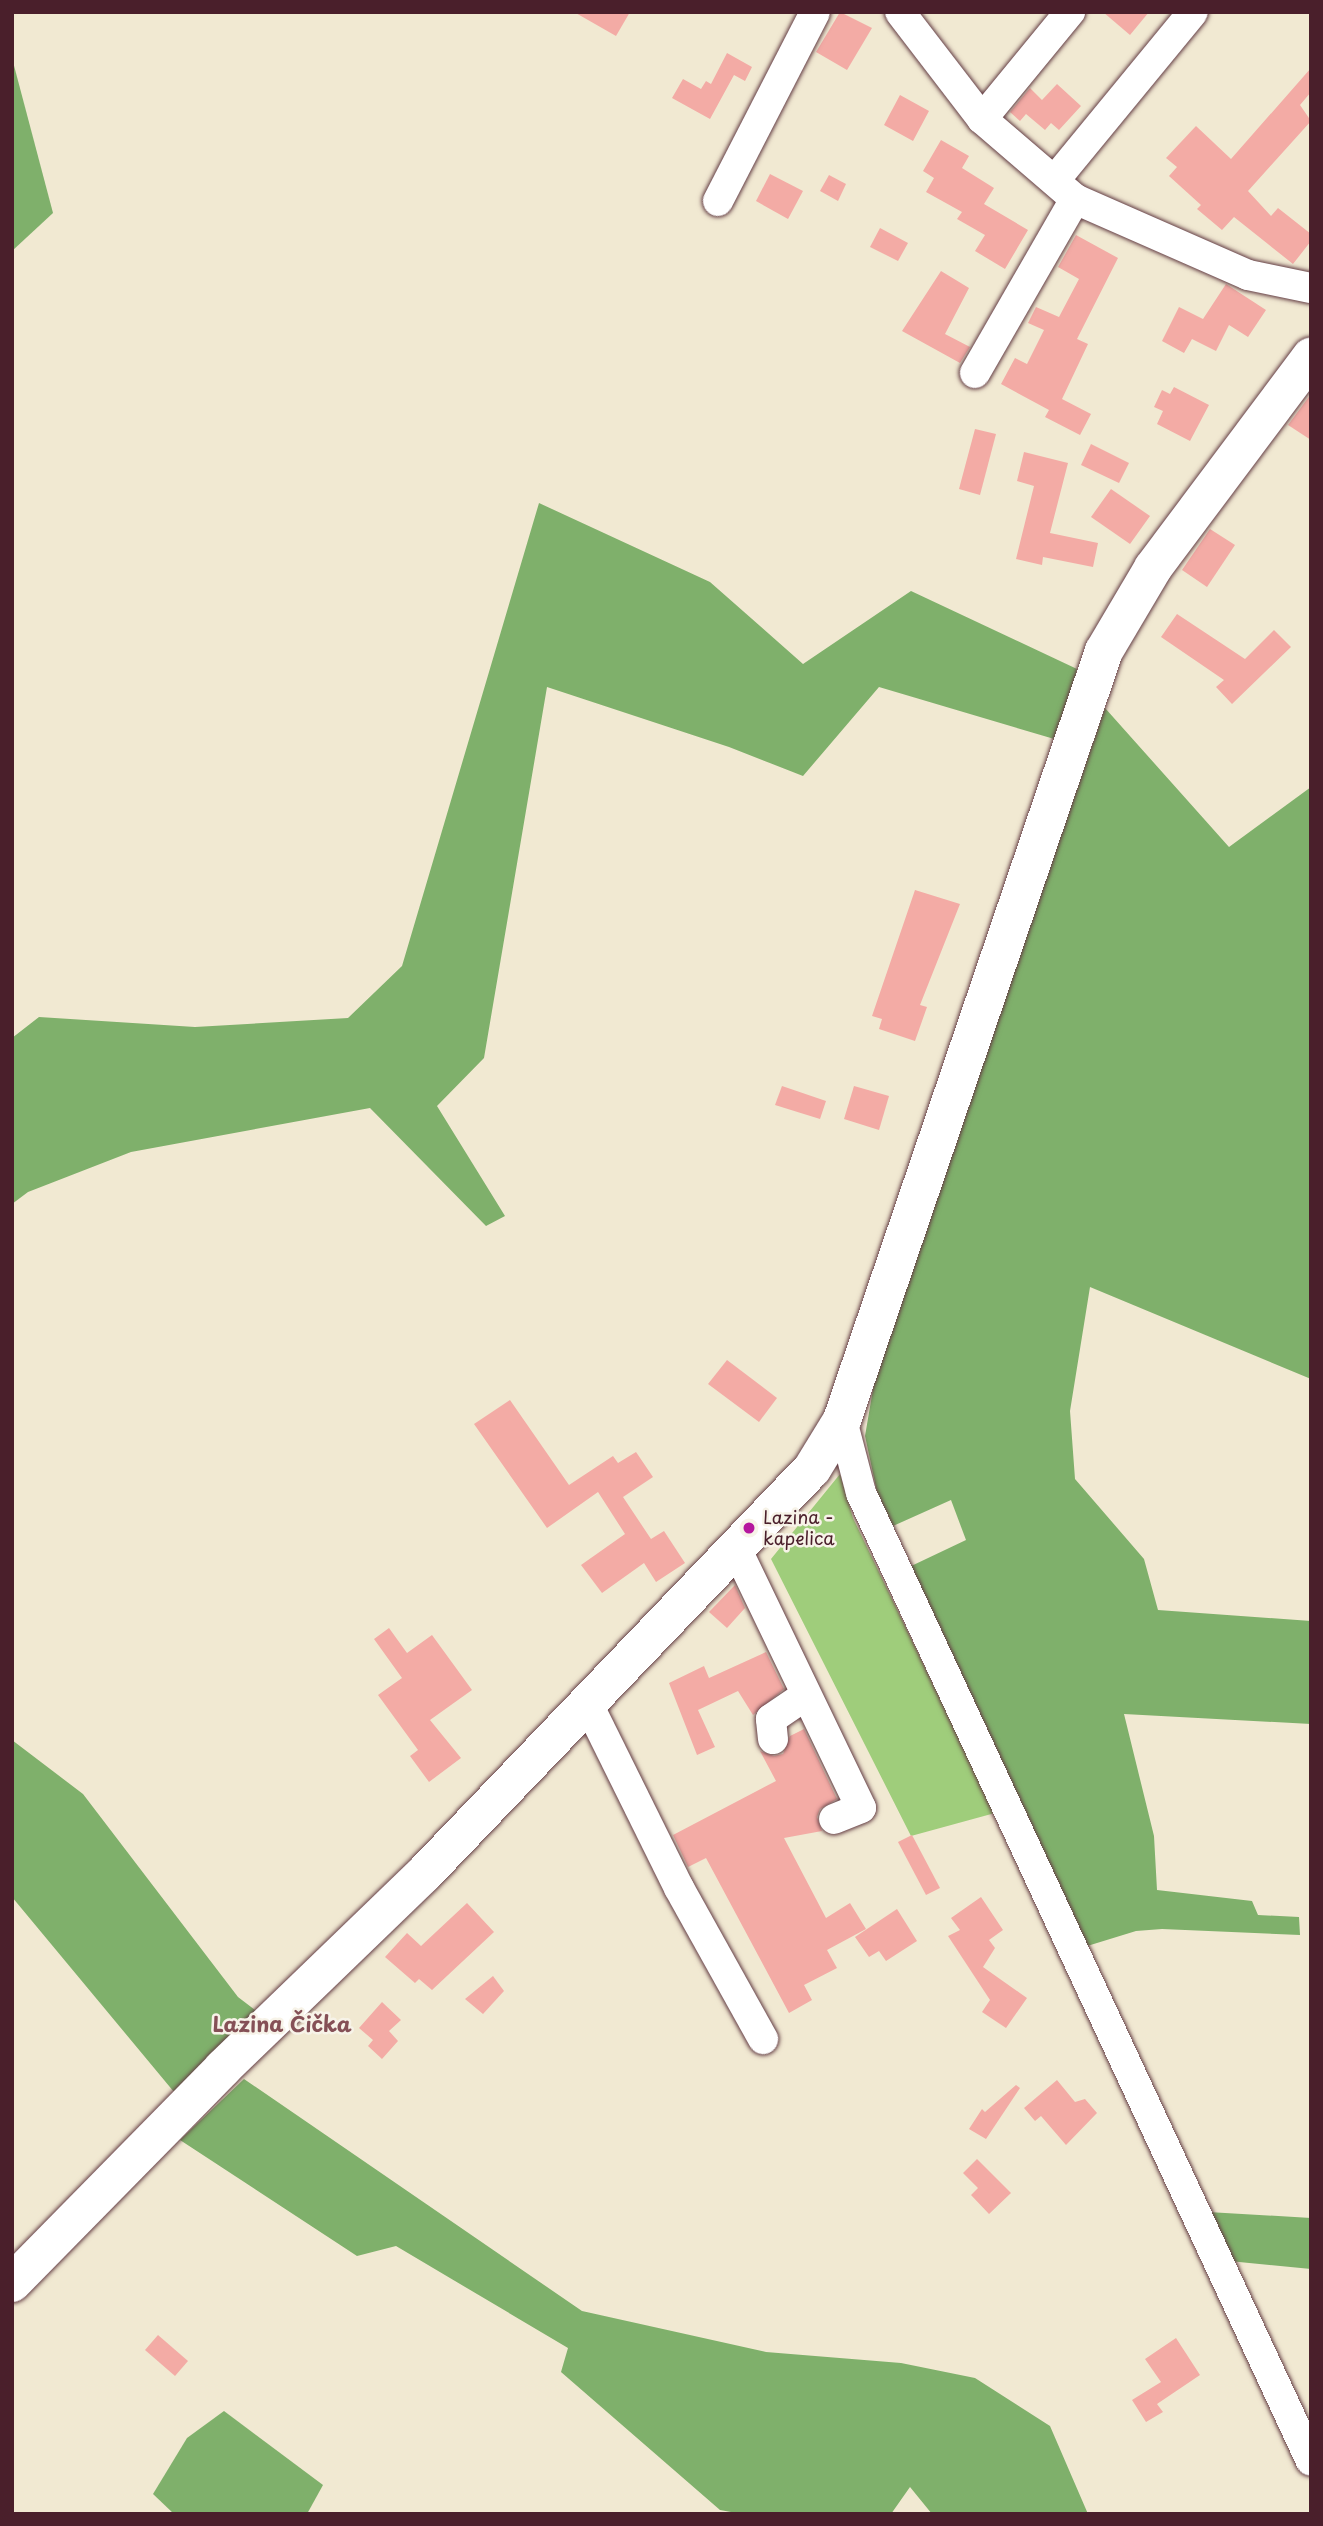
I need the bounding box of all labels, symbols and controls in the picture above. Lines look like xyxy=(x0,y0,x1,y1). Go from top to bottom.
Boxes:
place label: Lazina - kapelica xyxy=(763,1507,835,1550)
marker: Lazina - kapelica xyxy=(741,1520,757,1536)
district label: Lazina Čička xyxy=(212,2010,352,2036)

